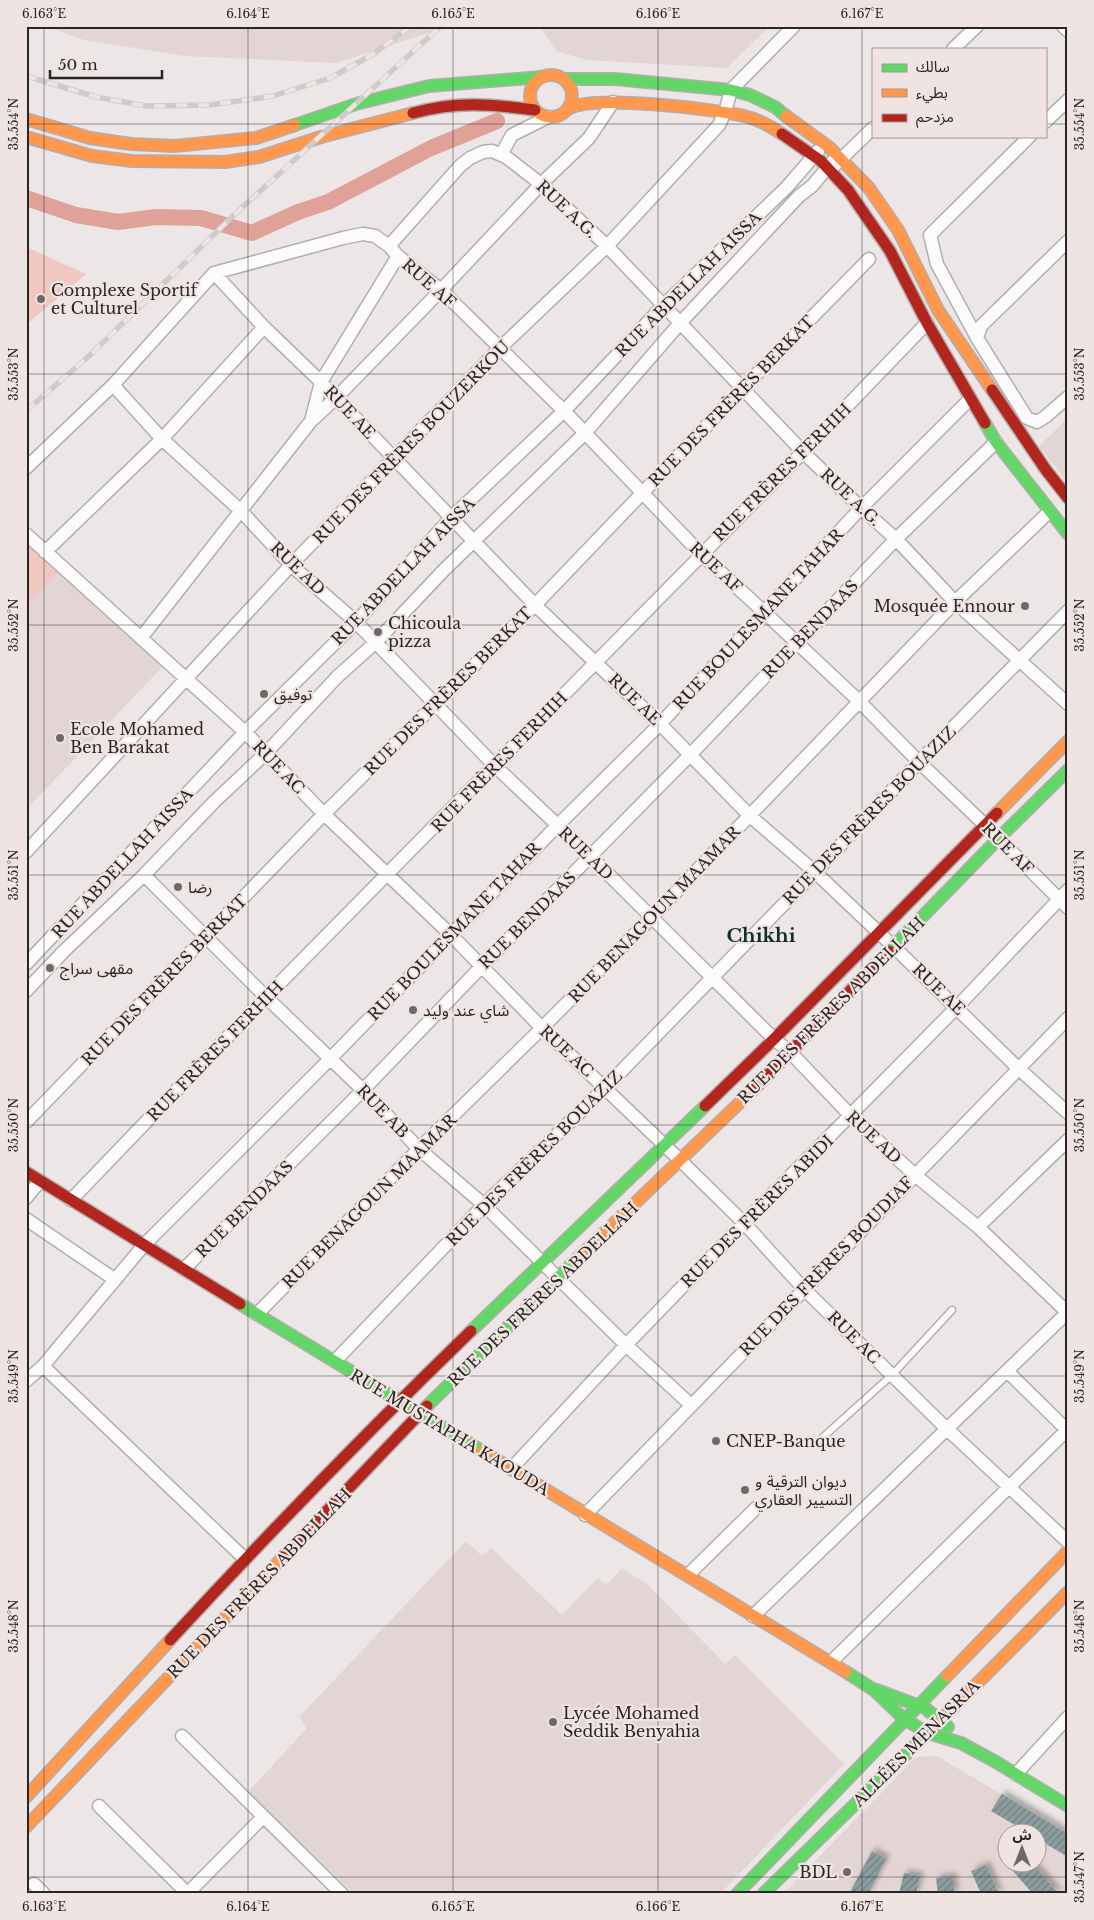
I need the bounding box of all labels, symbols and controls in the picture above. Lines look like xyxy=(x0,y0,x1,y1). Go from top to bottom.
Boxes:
text: 6.163°E xyxy=(22,6,66,21)
text: 6.164°E xyxy=(226,6,270,21)
text: 6.165°E xyxy=(431,6,475,21)
text: 6.166°E xyxy=(636,6,681,21)
text: 6.167°E xyxy=(841,6,884,21)
scale bar xyxy=(50,48,162,80)
legend xyxy=(872,48,1046,138)
text: 50 m xyxy=(58,55,98,74)
text: سالك xyxy=(916,57,950,76)
text: بطيء xyxy=(916,83,948,104)
text: 35.554°N xyxy=(6,97,21,150)
text: 35.554°N xyxy=(1072,97,1087,150)
text: مزدحم xyxy=(916,107,954,128)
street label: RUE A.G. xyxy=(532,176,602,242)
street label: RUE ABDELLAH AISSA xyxy=(611,207,765,361)
street label: RUE AF xyxy=(398,254,460,312)
place label: Complexe Sportif et Culturel xyxy=(51,280,199,318)
marker: Complexe Sportif et Culturel xyxy=(35,293,47,305)
street label: RUE DES FRÈRES BERKAT xyxy=(644,311,818,491)
street label: RUE DES FRÈRES BOUZERKOU xyxy=(308,336,514,548)
text: 35.553°N xyxy=(6,347,21,401)
text: 35.553°N xyxy=(1072,347,1087,401)
street label: RUE AE xyxy=(320,381,380,443)
street label: RUE FRÈRES FERHIH xyxy=(709,398,856,545)
street label: RUE A.G. xyxy=(816,464,886,530)
street label: RUE ABDELLAH AISSA xyxy=(327,492,479,649)
street label: RUE BOULESMANE TAHAR xyxy=(669,523,848,714)
street label: RUE AD xyxy=(267,537,329,599)
street label: RUE AF xyxy=(686,538,747,597)
street label: RUE BENDAAS xyxy=(758,576,862,682)
place label: Mosquée Ennour xyxy=(874,596,1015,616)
text: 35.552°N xyxy=(6,598,21,652)
text: 35.552°N xyxy=(1072,598,1087,652)
marker: Mosquée Ennour xyxy=(1019,600,1031,612)
street label: RUE DES FRÈRES BERKAT xyxy=(360,603,536,779)
place label: Chicoula pizza xyxy=(388,613,461,651)
marker: Chicoula pizza xyxy=(372,626,384,638)
street label: RUE AE xyxy=(604,669,666,729)
place label: توفيق xyxy=(274,684,313,705)
street label: RUE FRÈRES FERHIH xyxy=(427,687,571,836)
marker: توفيق xyxy=(258,688,270,700)
place label: Ecole Mohamed Ben Barakat xyxy=(70,719,204,757)
street label: RUE DES FRÈRES BOUAZIZ xyxy=(778,721,960,909)
marker: Ecole Mohamed Ben Barakat xyxy=(54,732,66,744)
street label: RUE AC xyxy=(249,736,309,798)
street label: RUE ABDELLAH AISSA xyxy=(47,783,197,942)
street label: RUE AF xyxy=(978,818,1038,878)
street label: RUE BENAGOUN MAAMAR xyxy=(564,820,745,1007)
street label: RUE AD xyxy=(555,822,617,884)
street label: RUE BOULESMANE TAHAR xyxy=(363,837,546,1024)
text: 35.551°N xyxy=(6,849,21,901)
text: 35.551°N xyxy=(1072,849,1087,901)
street label: RUE BENDAAS xyxy=(474,867,580,973)
place label: رضا xyxy=(188,877,213,897)
marker: رضا xyxy=(172,881,184,893)
street label: RUE DES FRÈRES BERKAT xyxy=(77,890,251,1070)
street label: RUE DES FRÈRES ABDELLAH xyxy=(733,912,929,1108)
district label: Chikhi xyxy=(726,924,796,947)
place label: مقهى سراج xyxy=(60,958,133,981)
street label: RUE AE xyxy=(908,959,970,1019)
marker: مقهى سراج xyxy=(44,962,56,974)
street label: RUE FRÈRES FERHIH xyxy=(143,976,287,1125)
place label: شاي عند وليد xyxy=(423,1000,509,1023)
marker: شاي عند وليد xyxy=(407,1004,419,1016)
street label: RUE AC xyxy=(536,1021,598,1081)
street label: RUE DES FRÈRES BOUAZIZ xyxy=(442,1066,626,1250)
street label: RUE AB xyxy=(353,1080,413,1142)
text: 35.550°N xyxy=(6,1098,21,1152)
text: 35.550°N xyxy=(1072,1098,1087,1152)
street label: RUE AD xyxy=(842,1106,906,1168)
street label: RUE BENAGOUN MAAMAR xyxy=(278,1109,461,1292)
street label: RUE DES FRÈRES ABIDI xyxy=(676,1130,838,1292)
street label: RUE BENDAAS xyxy=(191,1156,297,1262)
street label: RUE DES FRÈRES BOUDIAF xyxy=(735,1172,917,1360)
street label: RUE DES FRÈRES ABDELLAH xyxy=(444,1198,642,1390)
street label: RUE AC xyxy=(823,1306,885,1368)
text: 35.549°N xyxy=(6,1349,21,1403)
text: 35.549°N xyxy=(1072,1349,1087,1403)
street label: RUE MUSTAPHA KAOUDA xyxy=(347,1364,554,1500)
place label: CNEP-Banque xyxy=(726,1431,845,1451)
marker: CNEP-Banque xyxy=(710,1435,722,1447)
place label: ديوان الترقية و التسيير العقاري xyxy=(755,1471,852,1512)
street label: RUE DES FRÈRES ABDELLAH xyxy=(163,1484,355,1682)
marker: ديوان الترقية و التسيير العقاري xyxy=(739,1484,751,1496)
text: 35.548°N xyxy=(6,1599,21,1653)
text: 35.548°N xyxy=(1072,1599,1087,1653)
street label: ALLÉES MENASRIA xyxy=(848,1675,984,1811)
place label: Lycée Mohamed Seddik Benyahia xyxy=(563,1703,700,1741)
marker: Lycée Mohamed Seddik Benyahia xyxy=(547,1716,559,1728)
north arrow xyxy=(996,1822,1046,1872)
text: ش xyxy=(1012,1826,1032,1844)
text: 35.547°N xyxy=(1072,1851,1087,1903)
place label: BDL xyxy=(799,1862,837,1882)
marker: BDL xyxy=(841,1866,853,1878)
text: 6.163°E xyxy=(22,1899,66,1914)
text: 6.164°E xyxy=(226,1899,270,1914)
text: 6.165°E xyxy=(431,1899,475,1914)
text: 6.166°E xyxy=(636,1899,681,1914)
text: 6.167°E xyxy=(841,1899,884,1914)

